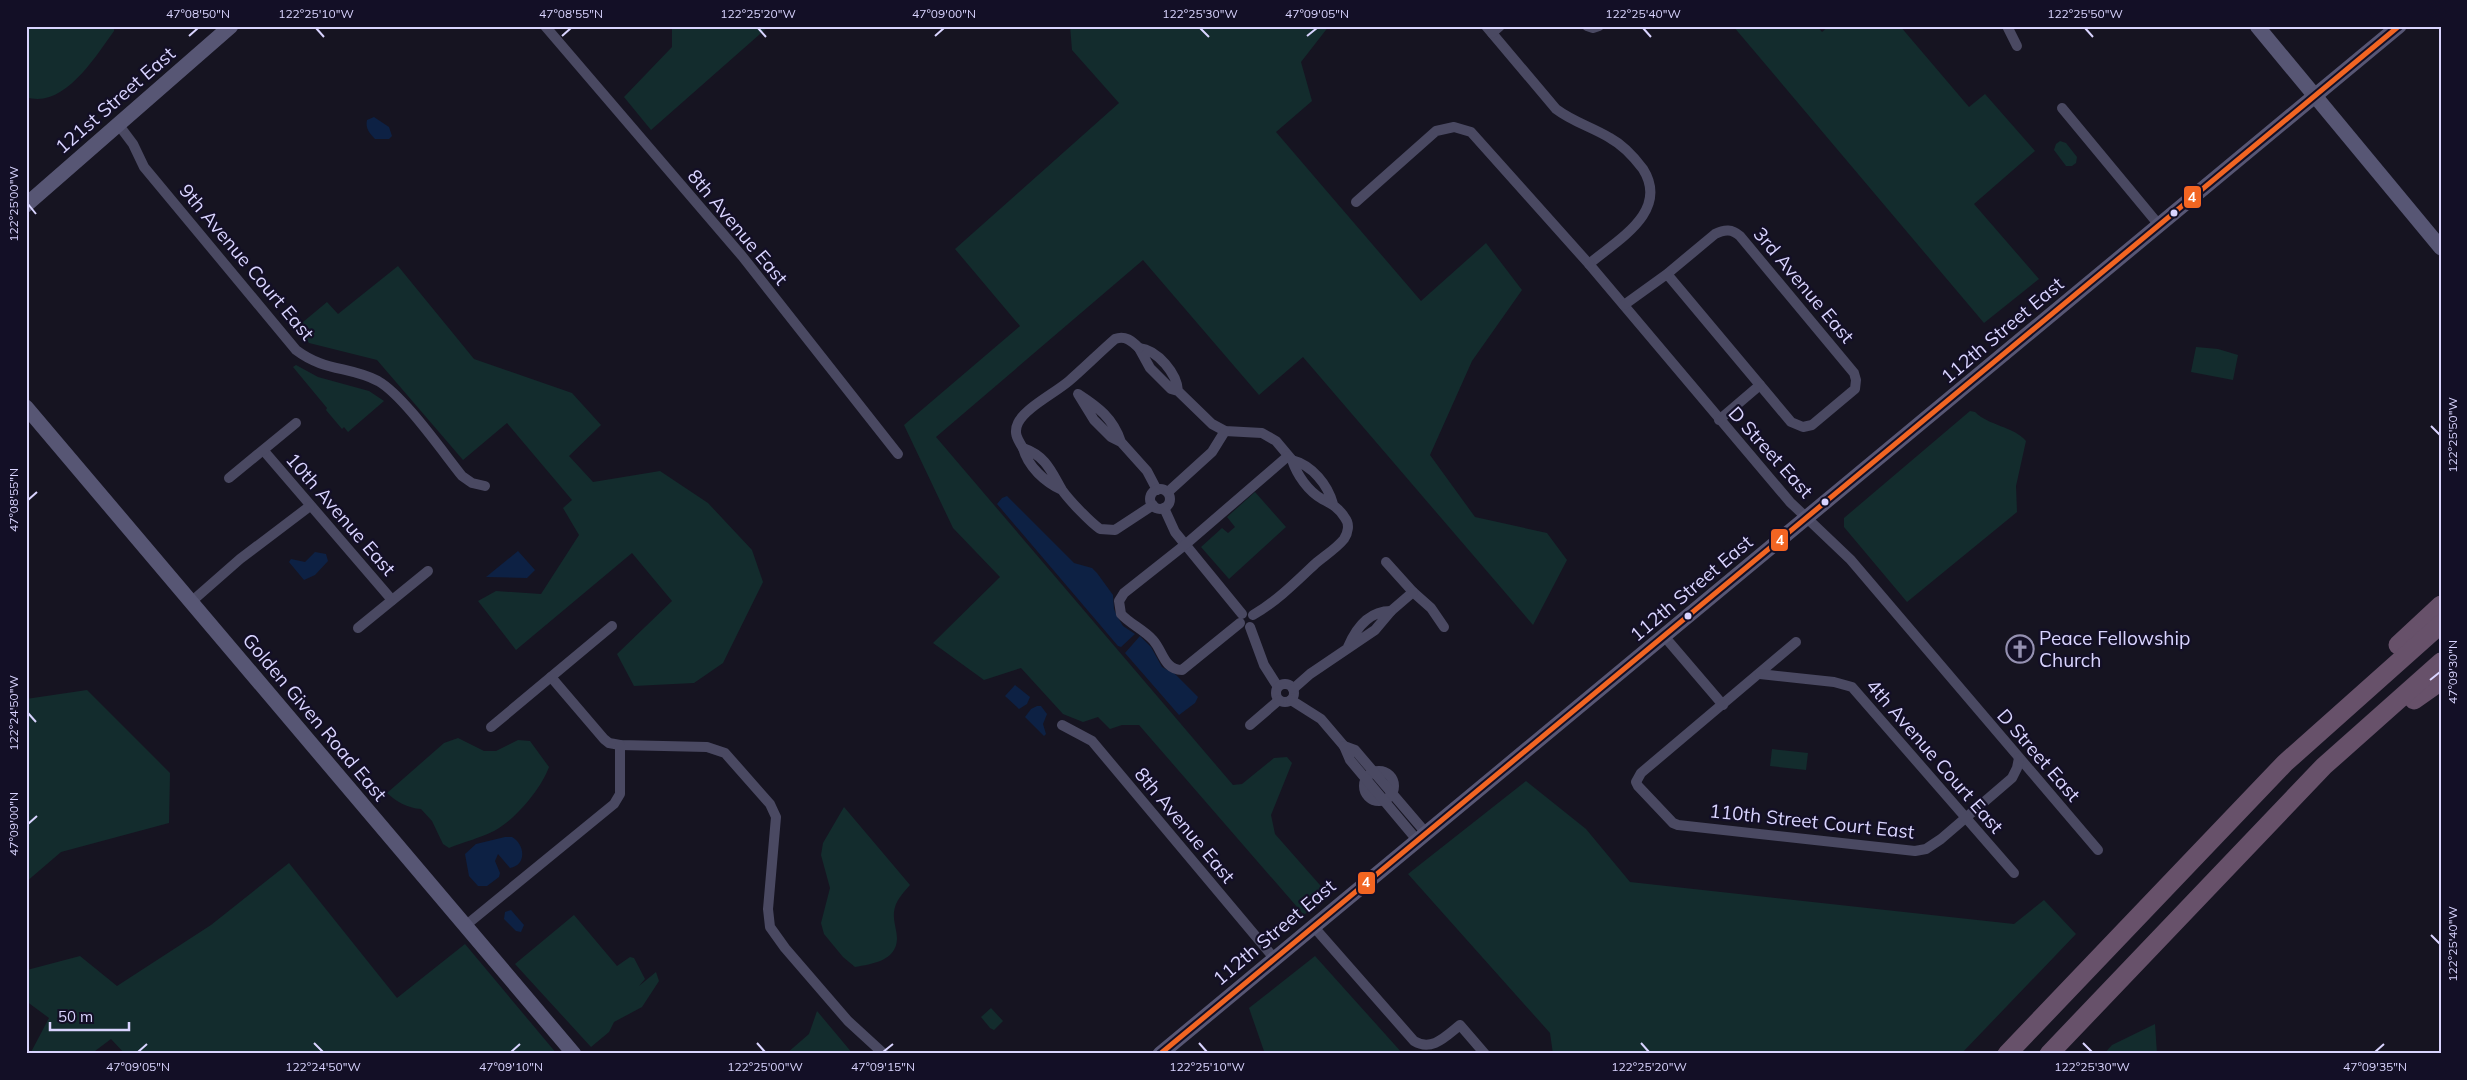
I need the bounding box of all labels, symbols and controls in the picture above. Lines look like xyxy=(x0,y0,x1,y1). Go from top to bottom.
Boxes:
text: 47°08'50"N xyxy=(166,6,230,21)
text: 122°25'10"W xyxy=(278,6,354,21)
text: 47°08'55"N xyxy=(539,6,603,21)
text: 122°25'20"W xyxy=(720,6,796,21)
text: 47°09'00"N xyxy=(912,6,976,21)
text: 122°25'30"W xyxy=(1162,6,1238,21)
text: 47°09'05"N xyxy=(1285,6,1349,21)
text: 122°25'40"W xyxy=(1605,6,1681,21)
text: 122°25'50"W xyxy=(2047,6,2123,21)
street label: 121st Street East xyxy=(50,41,180,159)
street label: 8th Avenue East xyxy=(683,164,794,290)
text: 122°25'00"W xyxy=(6,166,21,242)
street label: 9th Avenue Court East xyxy=(175,179,320,345)
line badge: 4 xyxy=(2183,185,2202,209)
text: 4 xyxy=(2188,188,2197,206)
unlabelled marker xyxy=(2169,208,2179,218)
street label: 3rd Avenue East xyxy=(1748,222,1860,348)
street label: 112th Street East xyxy=(1936,271,2069,388)
text: 122°25'50"W xyxy=(2445,397,2460,473)
street label: D Street East xyxy=(1724,401,1819,503)
street label: 10th Avenue East xyxy=(281,448,401,581)
text: 47°08'55"N xyxy=(6,468,21,532)
unlabelled marker xyxy=(1820,497,1830,507)
line badge: 4 xyxy=(1770,528,1789,552)
street label: 112th Street East xyxy=(1625,529,1758,646)
text: 4 xyxy=(1776,531,1785,549)
unlabelled marker xyxy=(1683,611,1693,621)
place label: Peace Fellowship Church xyxy=(2039,626,2190,672)
street label: Golden Given Road East xyxy=(238,628,392,806)
church icon: Peace Fellowship Church xyxy=(2005,634,2035,664)
text: 47°09'30"N xyxy=(2445,640,2460,704)
street label: 4th Avenue Court East xyxy=(1861,674,2009,838)
text: 122°24'50"W xyxy=(6,675,21,751)
street label: D Street East xyxy=(1992,704,2086,807)
street label: 8th Avenue East xyxy=(1130,762,1241,888)
text: 47°09'00"N xyxy=(6,792,21,856)
street label: 110th Street Court East xyxy=(1708,798,1916,844)
line badge: 4 xyxy=(1357,871,1376,895)
street label: 112th Street East xyxy=(1208,873,1341,990)
text: 4 xyxy=(1362,873,1371,891)
text: 122°25'40"W xyxy=(2445,906,2460,982)
scale bar xyxy=(50,1000,129,1032)
text: 50 m xyxy=(58,1007,93,1026)
text: 47°09'05"N xyxy=(106,1059,170,1074)
text: 122°24'50"W xyxy=(285,1059,361,1074)
text: 47°09'10"N xyxy=(479,1059,543,1074)
text: 122°25'00"W xyxy=(727,1059,803,1074)
text: 47°09'15"N xyxy=(851,1059,915,1074)
text: 122°25'10"W xyxy=(1169,1059,1245,1074)
text: 122°25'20"W xyxy=(1611,1059,1687,1074)
text: 122°25'30"W xyxy=(2054,1059,2130,1074)
text: 47°09'35"N xyxy=(2343,1059,2407,1074)

